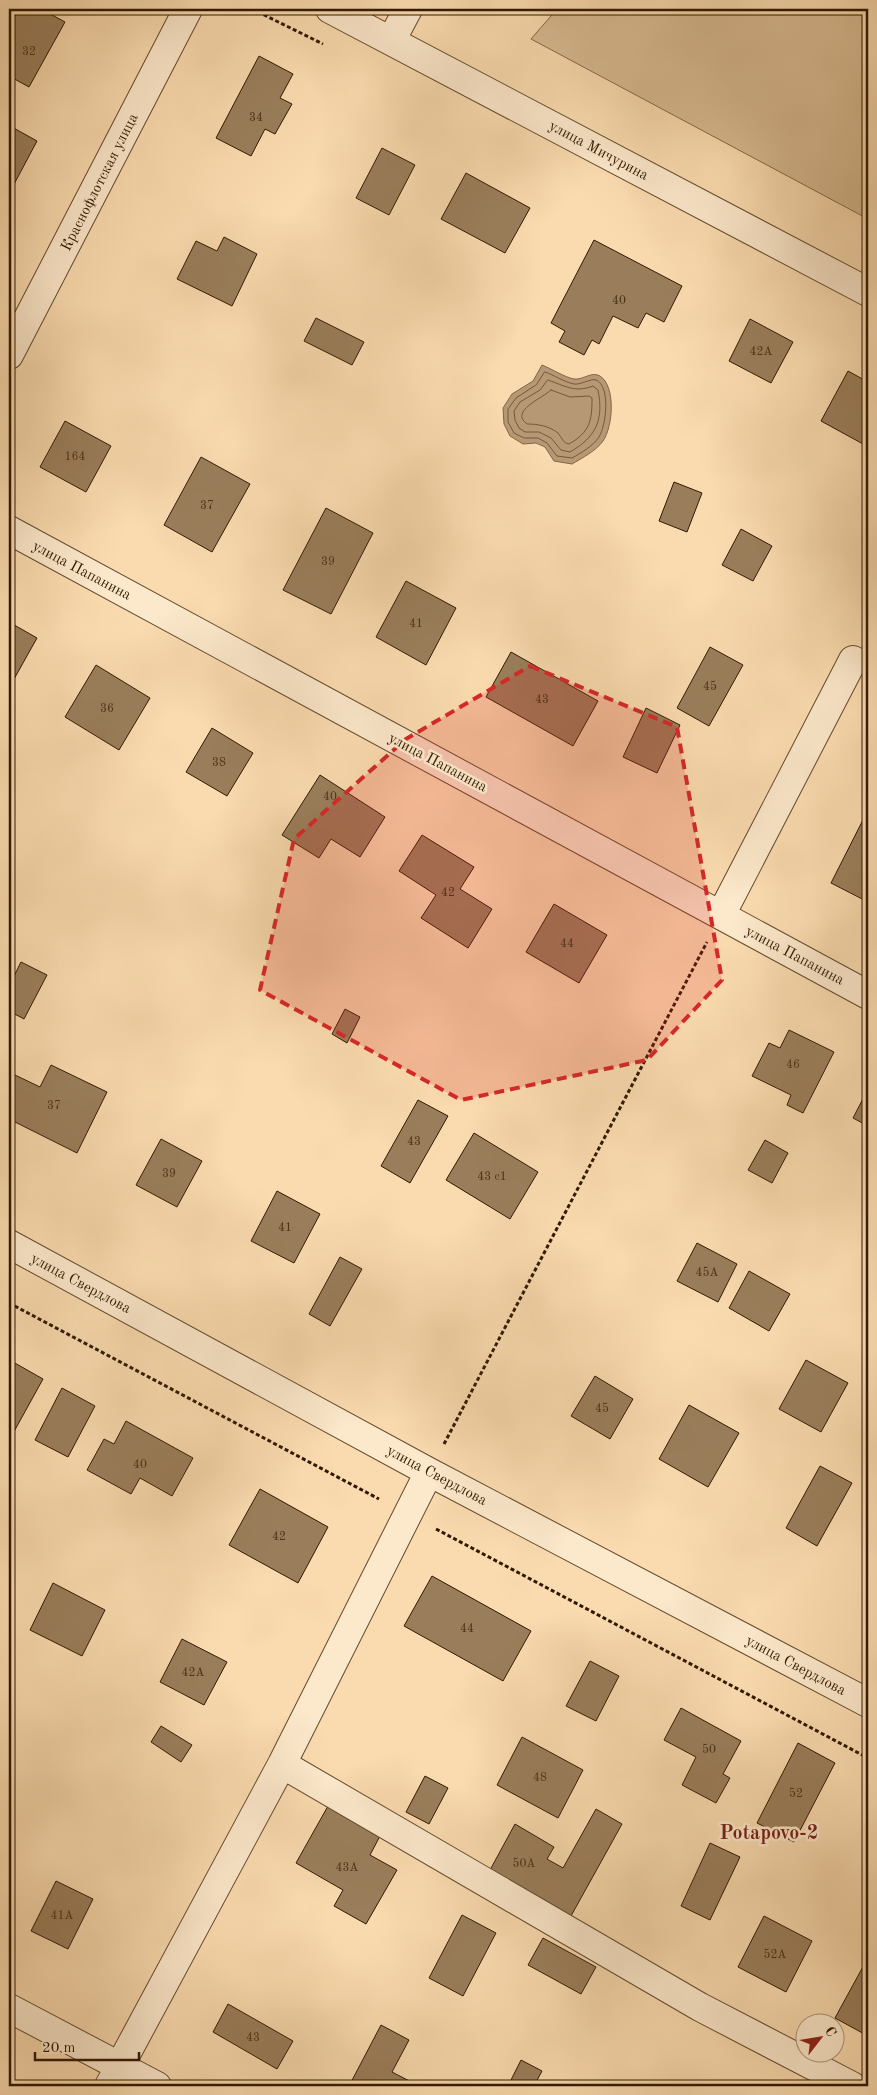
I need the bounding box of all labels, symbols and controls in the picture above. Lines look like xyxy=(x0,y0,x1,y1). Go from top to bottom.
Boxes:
house number: 32 xyxy=(22,46,36,58)
street label: Краснофлотская улица xyxy=(59,111,142,254)
house number: 34 xyxy=(249,112,263,124)
street label: улица Мичурина xyxy=(546,119,651,184)
house number: 40 xyxy=(612,295,626,307)
house number: 42А xyxy=(749,346,773,358)
house number: 164 xyxy=(65,451,85,463)
house number: 37 xyxy=(200,500,214,512)
street label: улица Папанина xyxy=(29,539,134,604)
house number: 39 xyxy=(321,556,335,568)
house number: 41 xyxy=(409,618,423,630)
house number: 45 xyxy=(703,680,717,693)
house number: 43 xyxy=(535,694,549,706)
house number: 36 xyxy=(100,703,114,715)
street label: улица Папанина xyxy=(385,731,490,796)
house number: 38 xyxy=(212,757,226,769)
house number: 40 xyxy=(323,791,337,803)
house number: 42 xyxy=(441,887,455,899)
street label: улица Папанина xyxy=(742,924,847,989)
house number: 44 xyxy=(560,938,574,950)
house number: 46 xyxy=(786,1059,800,1071)
house number: 37 xyxy=(47,1100,61,1112)
house number: 43 xyxy=(407,1136,421,1148)
house number: 39 xyxy=(162,1168,176,1180)
house number: 43 с1 xyxy=(477,1171,507,1183)
house number: 41 xyxy=(278,1222,292,1234)
street label: улица Свердлова xyxy=(28,1252,133,1317)
house number: 45А xyxy=(695,1266,719,1279)
house number: 45 xyxy=(595,1402,609,1415)
street label: улица Свердлова xyxy=(384,1444,489,1509)
house number: 40 xyxy=(133,1459,147,1471)
house number: 42 xyxy=(272,1531,286,1543)
house number: 44 xyxy=(460,1623,474,1635)
street label: улица Свердлова xyxy=(743,1634,848,1699)
house number: 42А xyxy=(181,1667,205,1679)
house number: 50 xyxy=(702,1743,716,1756)
house number: 48 xyxy=(533,1772,547,1784)
house number: 52 xyxy=(789,1787,803,1800)
district label: Potapovo-2 xyxy=(720,1824,818,1844)
house number: 50А xyxy=(512,1857,536,1870)
house number: 43А xyxy=(335,1862,359,1874)
house number: 41А xyxy=(50,1910,74,1922)
house number: 52А xyxy=(763,1948,787,1961)
north arrow xyxy=(794,2012,844,2062)
text: С xyxy=(822,2024,839,2039)
scale bar xyxy=(35,2030,139,2062)
house number: 43 xyxy=(246,2032,260,2044)
text: 20 m xyxy=(42,2041,76,2056)

